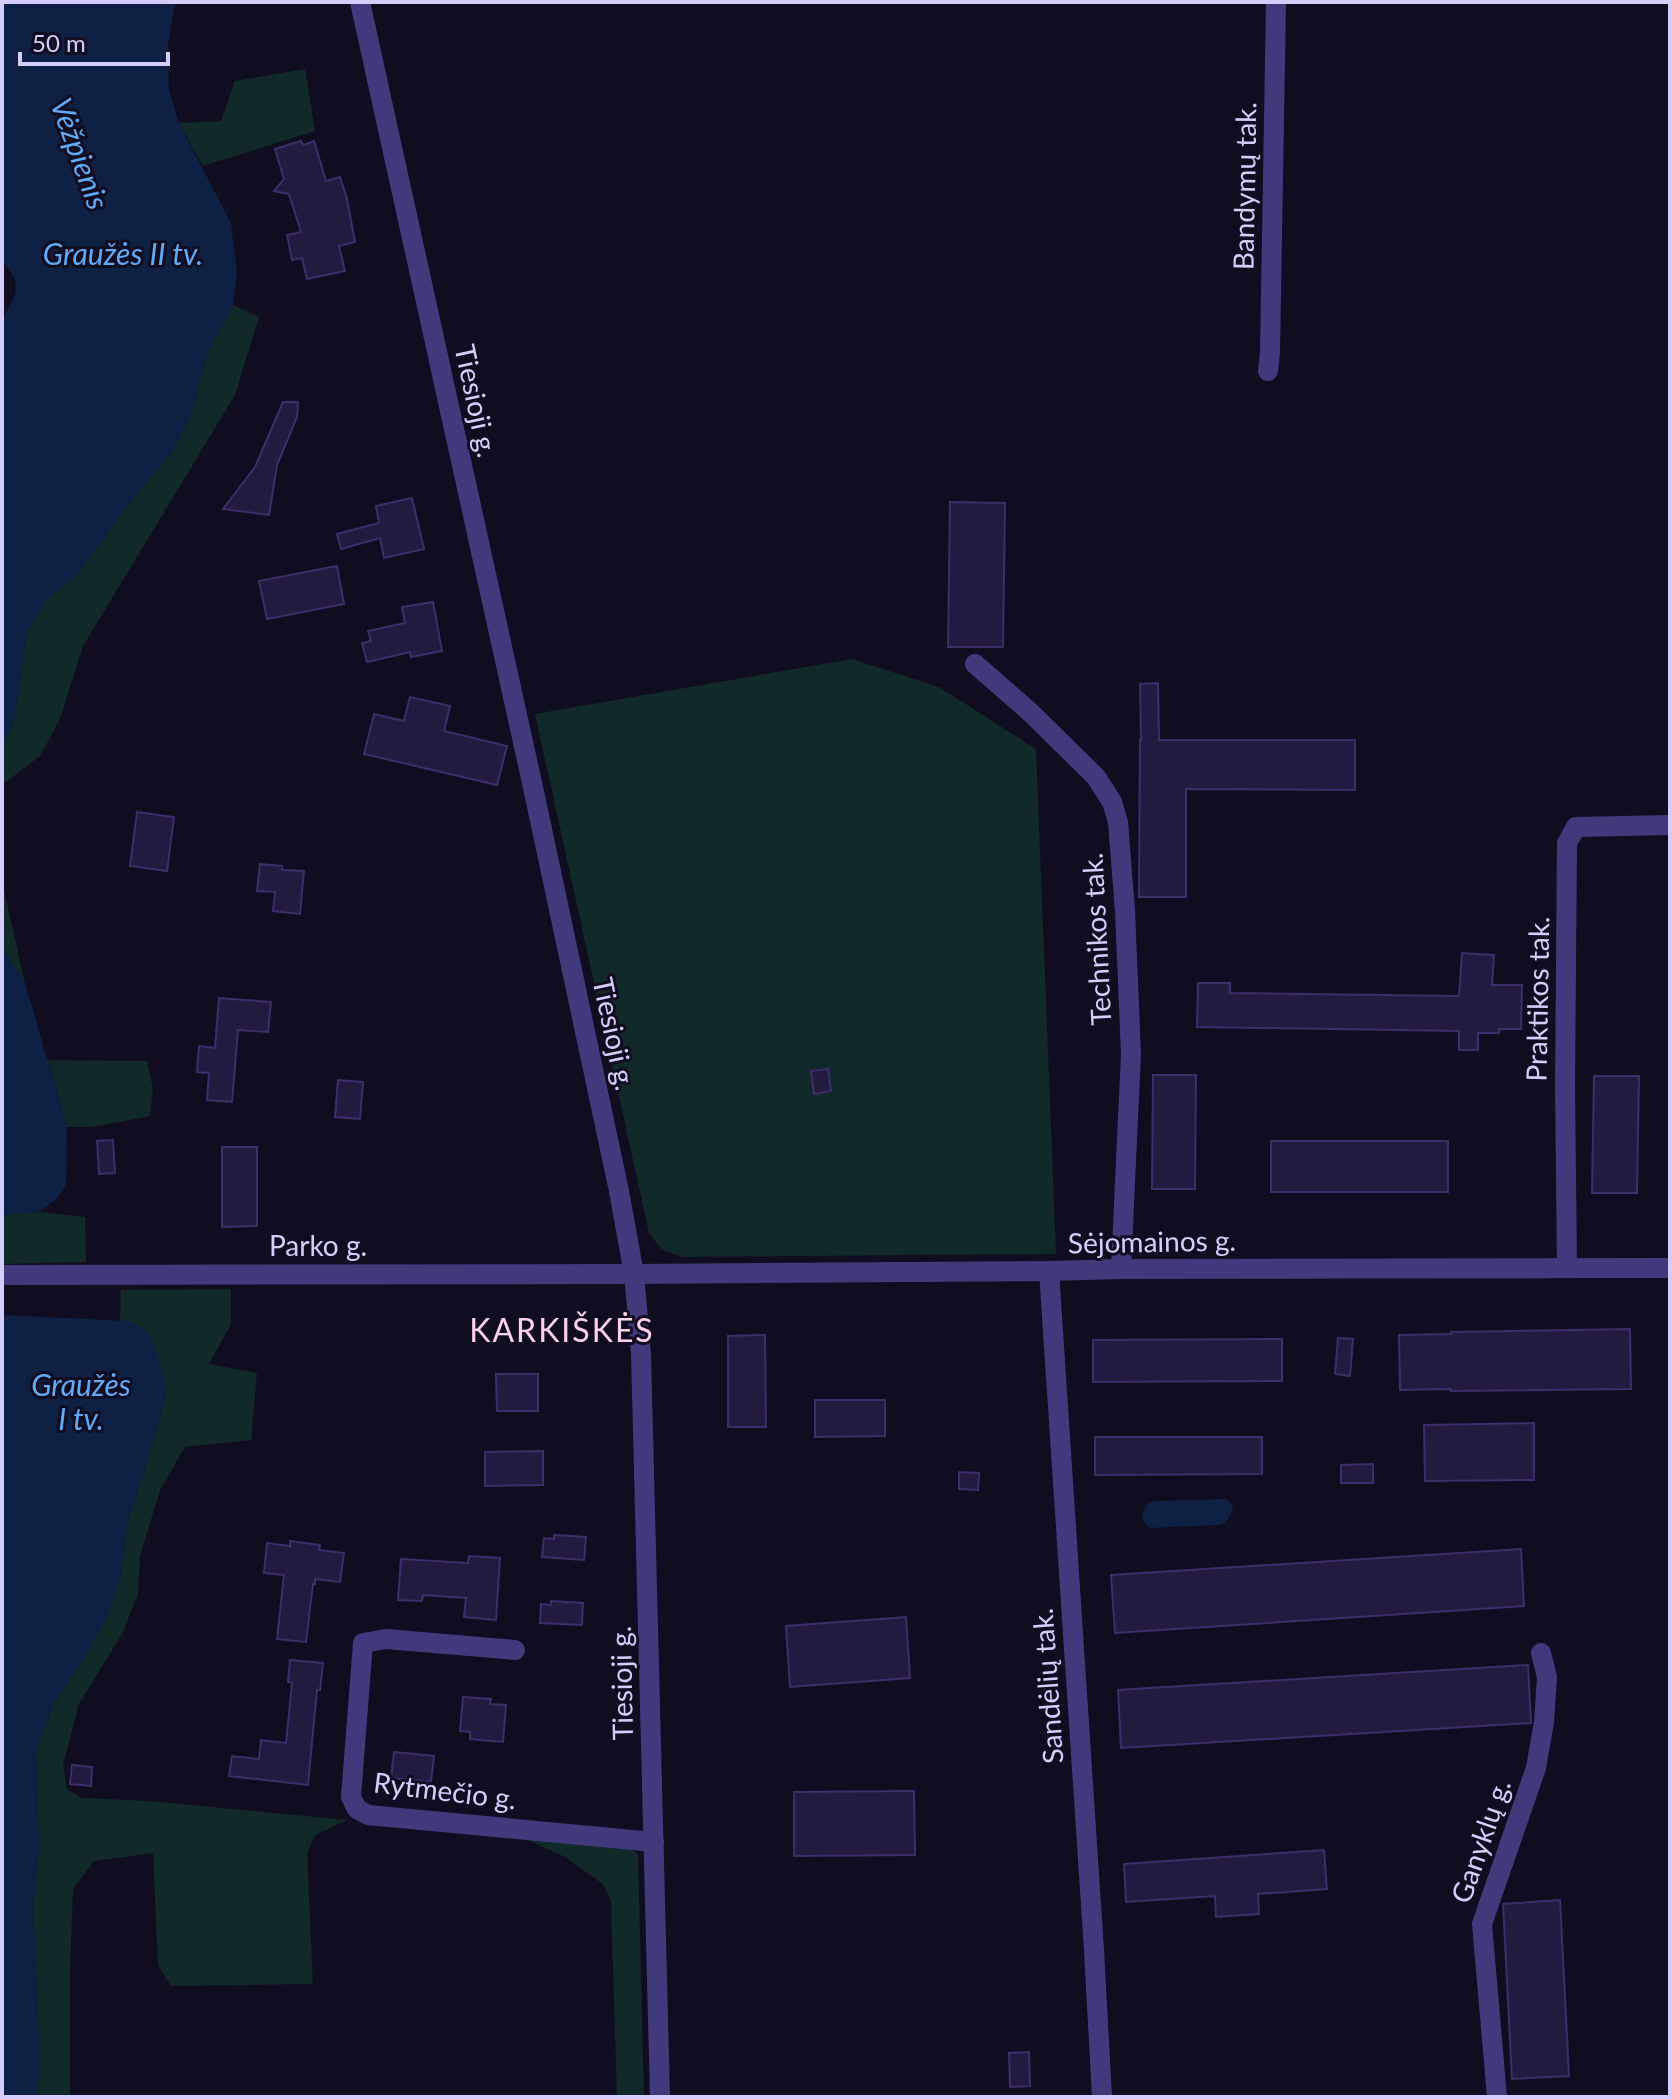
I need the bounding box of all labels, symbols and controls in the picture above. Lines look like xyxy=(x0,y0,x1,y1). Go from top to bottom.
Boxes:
scale bar xyxy=(20,16,168,66)
text: 50 m xyxy=(32,28,86,57)
water label: Vėžpienis xyxy=(44,93,118,214)
street label: Bandymų tak. xyxy=(1226,102,1262,270)
water label: Graužės II tv. xyxy=(43,235,203,271)
street label: Tiesioji g. xyxy=(448,341,506,460)
street label: Technikos tak. xyxy=(1075,852,1117,1026)
street label: Praktikos tak. xyxy=(1519,916,1555,1082)
street label: Tiesioji g. xyxy=(586,974,644,1093)
street label: Sėjomainos g. xyxy=(1068,1223,1236,1259)
street label: Parko g. xyxy=(269,1228,367,1262)
district label: KARKIŠKĖS xyxy=(469,1310,655,1349)
water label: Graužės I tv. xyxy=(31,1366,131,1436)
street label: Sandėlių tak. xyxy=(1025,1607,1069,1765)
street label: Tiesioji g. xyxy=(603,1626,639,1741)
street label: Rytmečio g. xyxy=(372,1764,518,1816)
street label: Ganyklų g. xyxy=(1443,1774,1517,1907)

